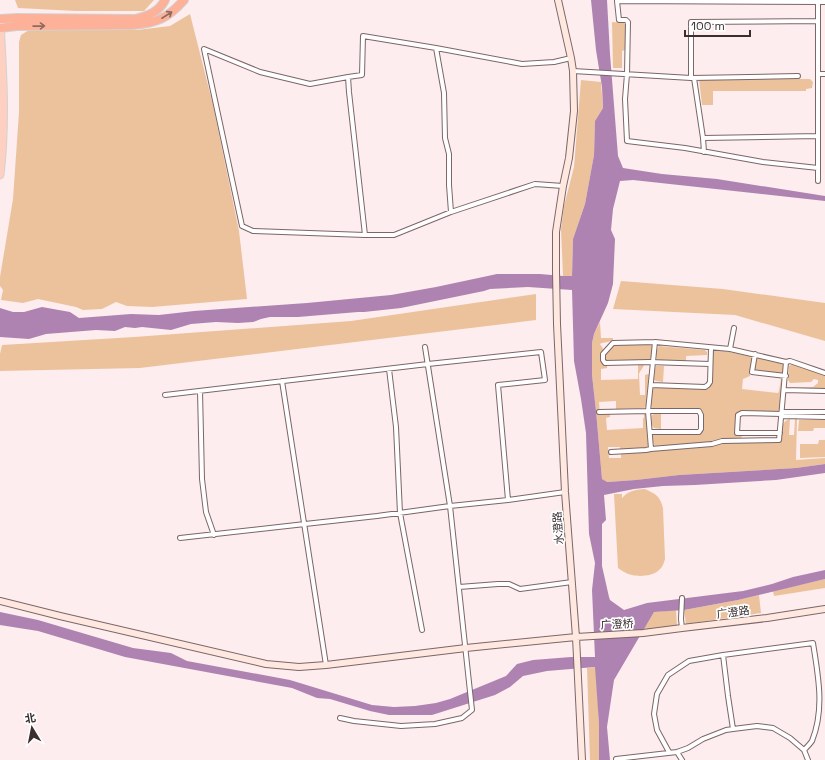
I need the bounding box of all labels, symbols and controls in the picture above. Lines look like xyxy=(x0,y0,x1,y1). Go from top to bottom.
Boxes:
one-way arrow xyxy=(161,11,173,19)
scale bar xyxy=(685,12,750,38)
text: 100 m xyxy=(691,18,725,34)
one-way arrow xyxy=(32,22,45,30)
street label: 水澄路 xyxy=(550,511,566,545)
street label: 广澄路 xyxy=(716,603,750,621)
street label: 广澄桥 xyxy=(600,616,634,632)
north arrow xyxy=(12,708,52,748)
text: 北 xyxy=(24,710,37,726)

